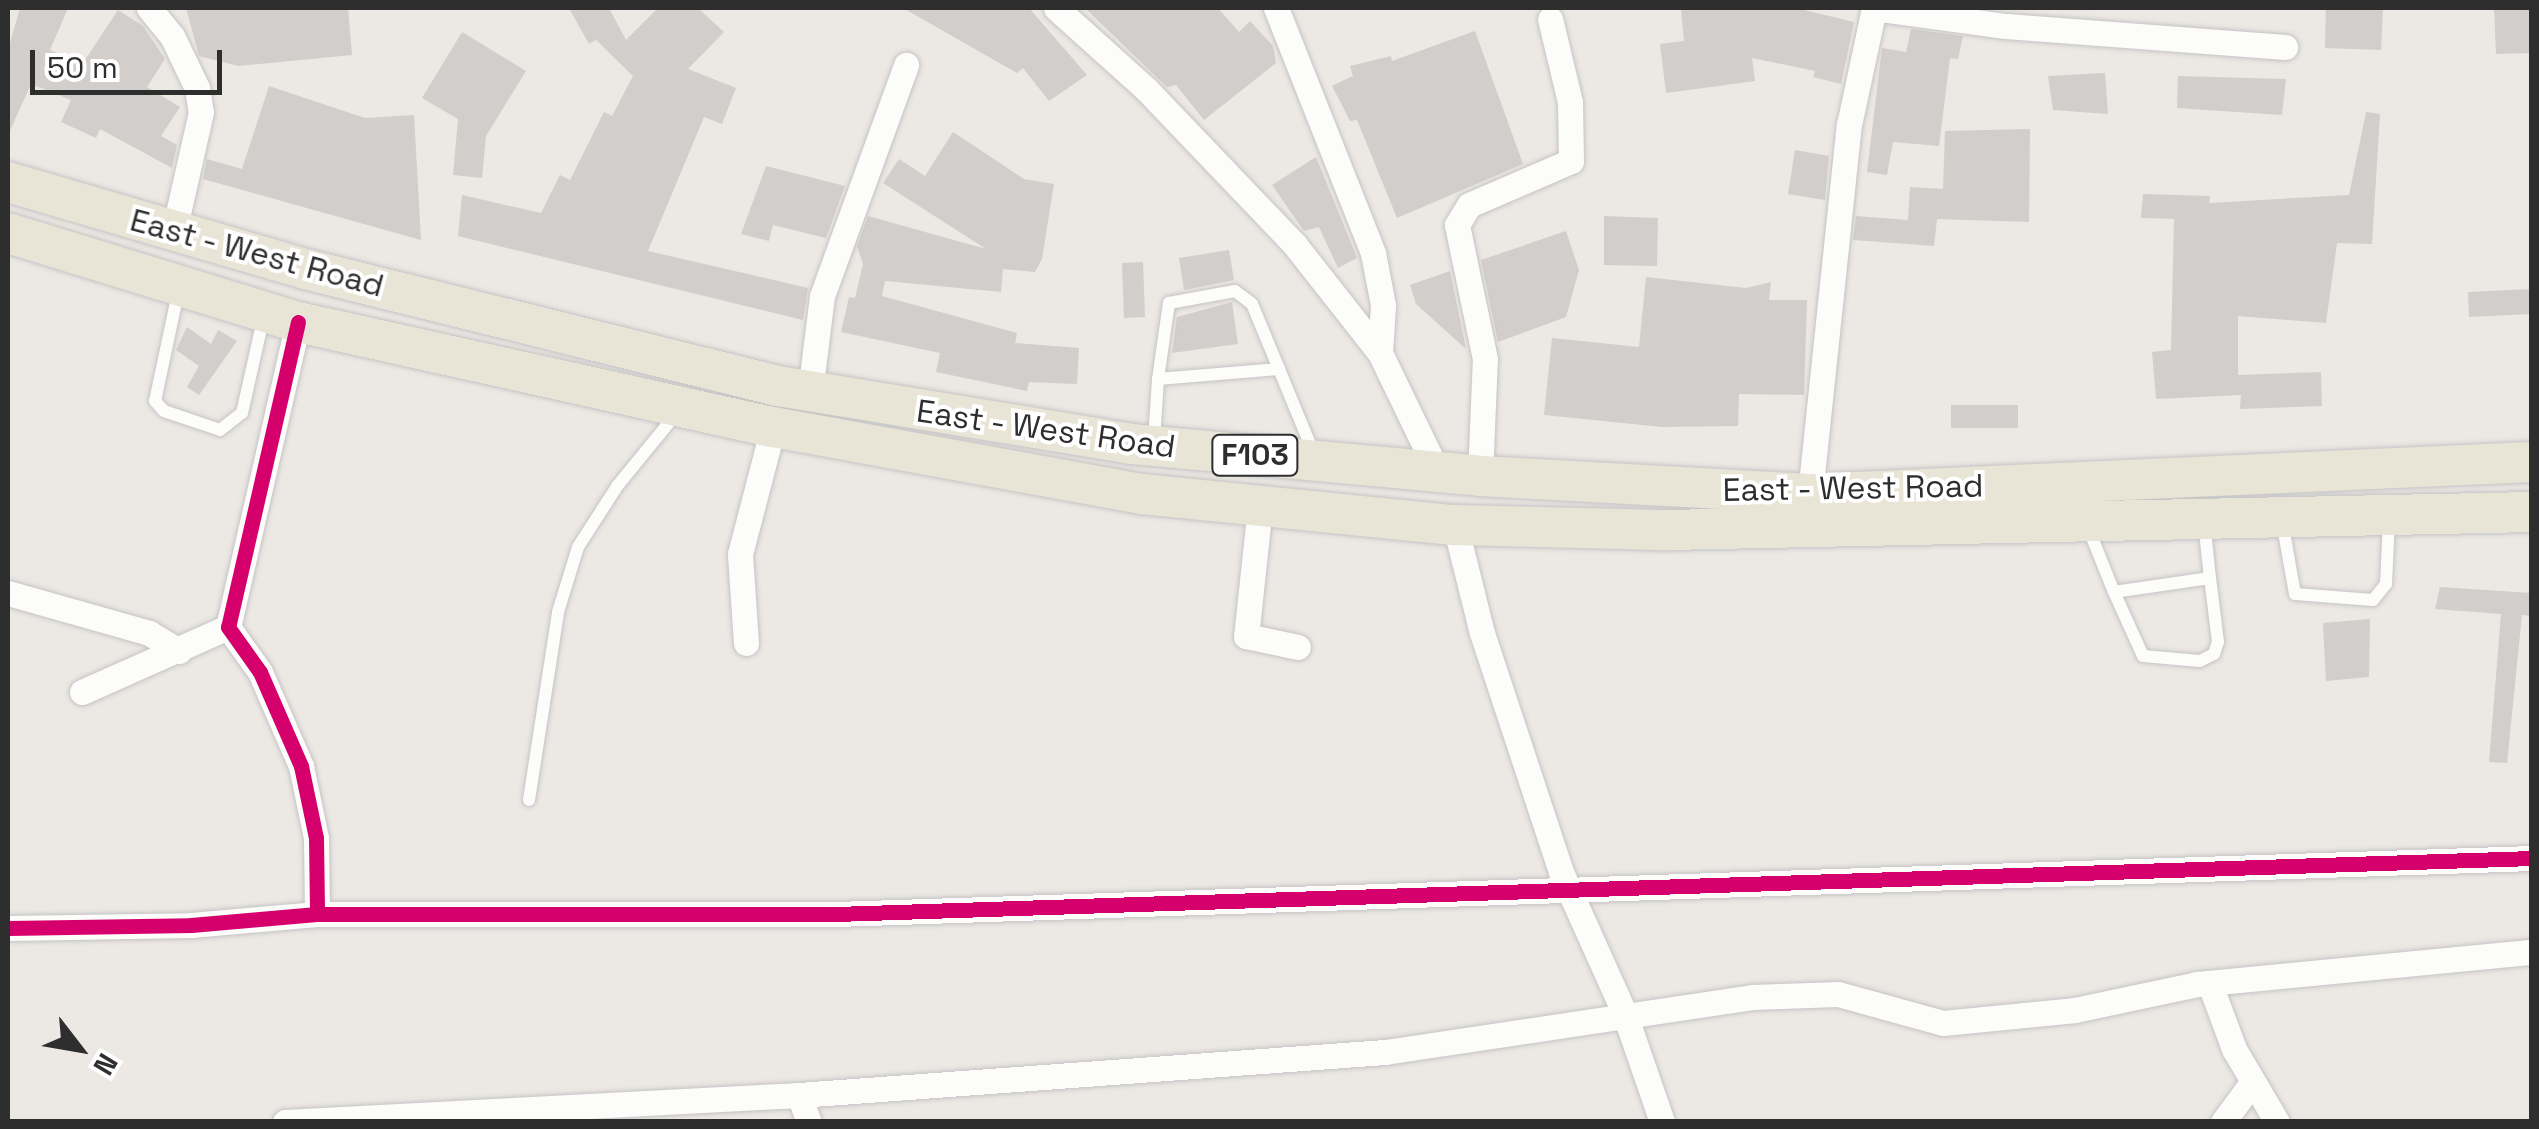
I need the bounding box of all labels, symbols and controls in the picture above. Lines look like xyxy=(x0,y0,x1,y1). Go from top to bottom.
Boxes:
scale bar xyxy=(35,30,228,92)
text: 50 m xyxy=(47,48,118,87)
street label: East - West Road xyxy=(125,200,389,306)
street label: East - West Road xyxy=(913,392,1179,466)
road number: F103 xyxy=(1210,430,1300,480)
street label: East - West Road xyxy=(1721,467,1985,509)
north arrow xyxy=(30,999,130,1099)
text: N xyxy=(85,1047,126,1082)

